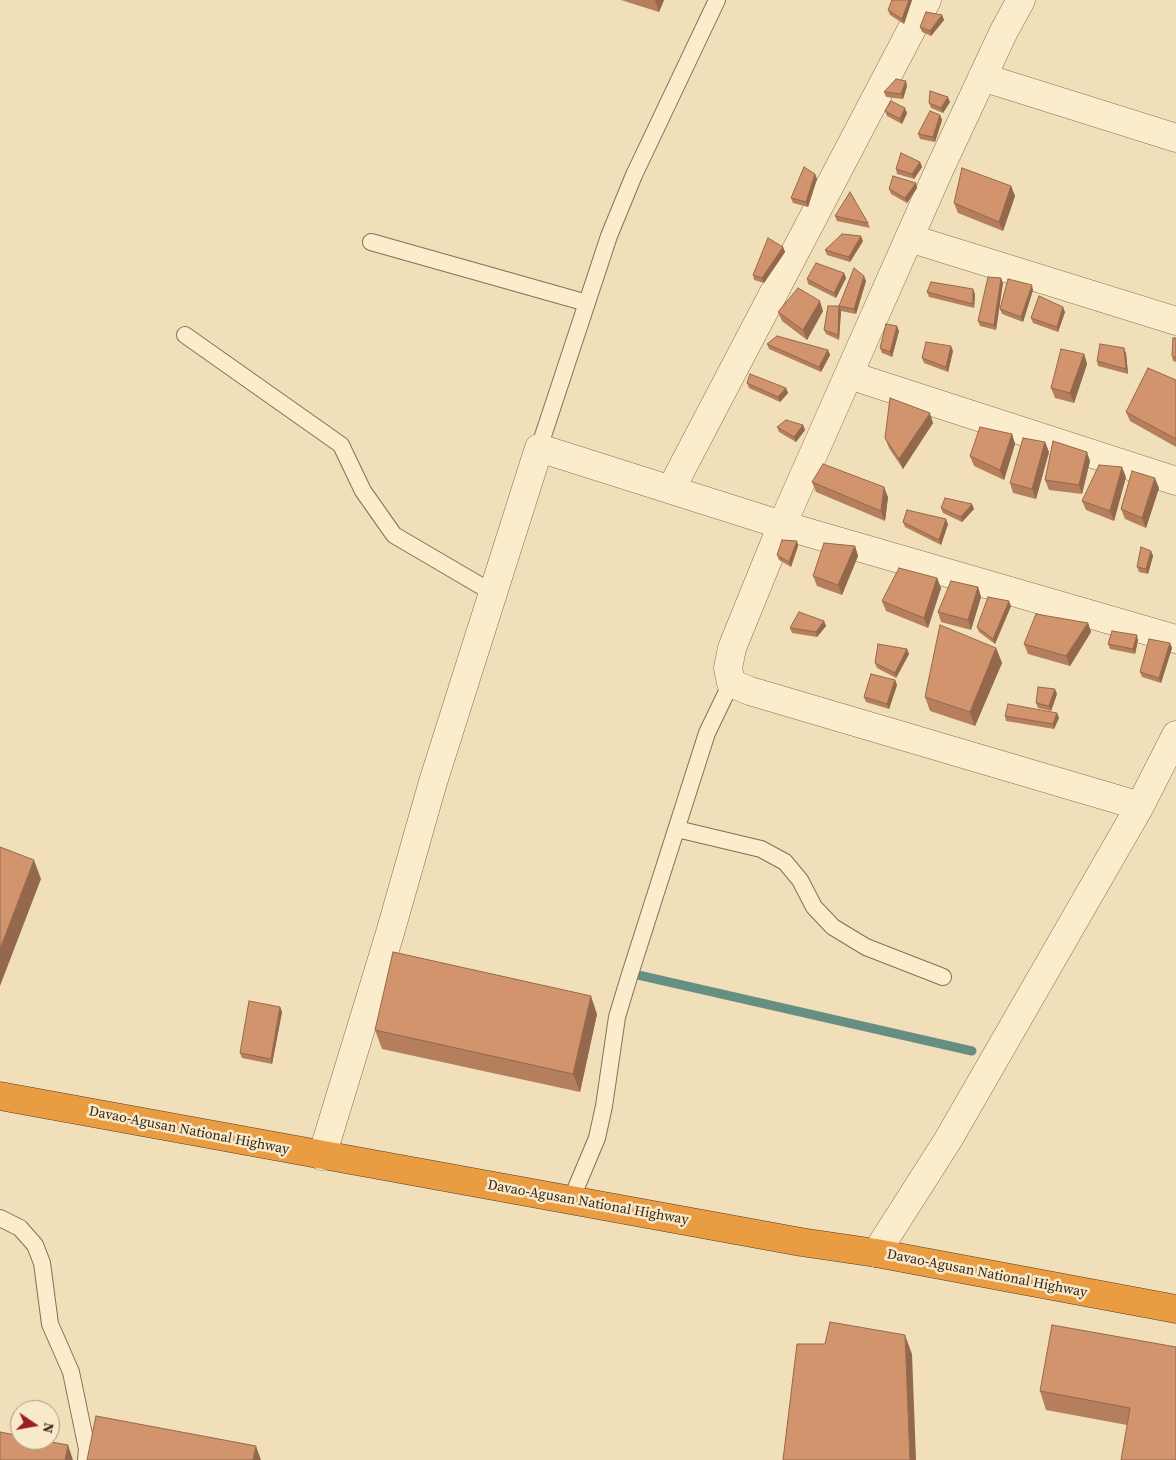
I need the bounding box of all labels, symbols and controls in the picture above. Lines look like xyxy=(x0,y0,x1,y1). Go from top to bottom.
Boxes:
street label: Davao-Agusan National Highway xyxy=(87,1103,291,1159)
street label: Davao-Agusan National Highway xyxy=(486,1177,690,1229)
street label: Davao-Agusan National Highway xyxy=(885,1246,1089,1302)
north arrow xyxy=(10,1400,60,1450)
text: N xyxy=(38,1421,60,1435)

